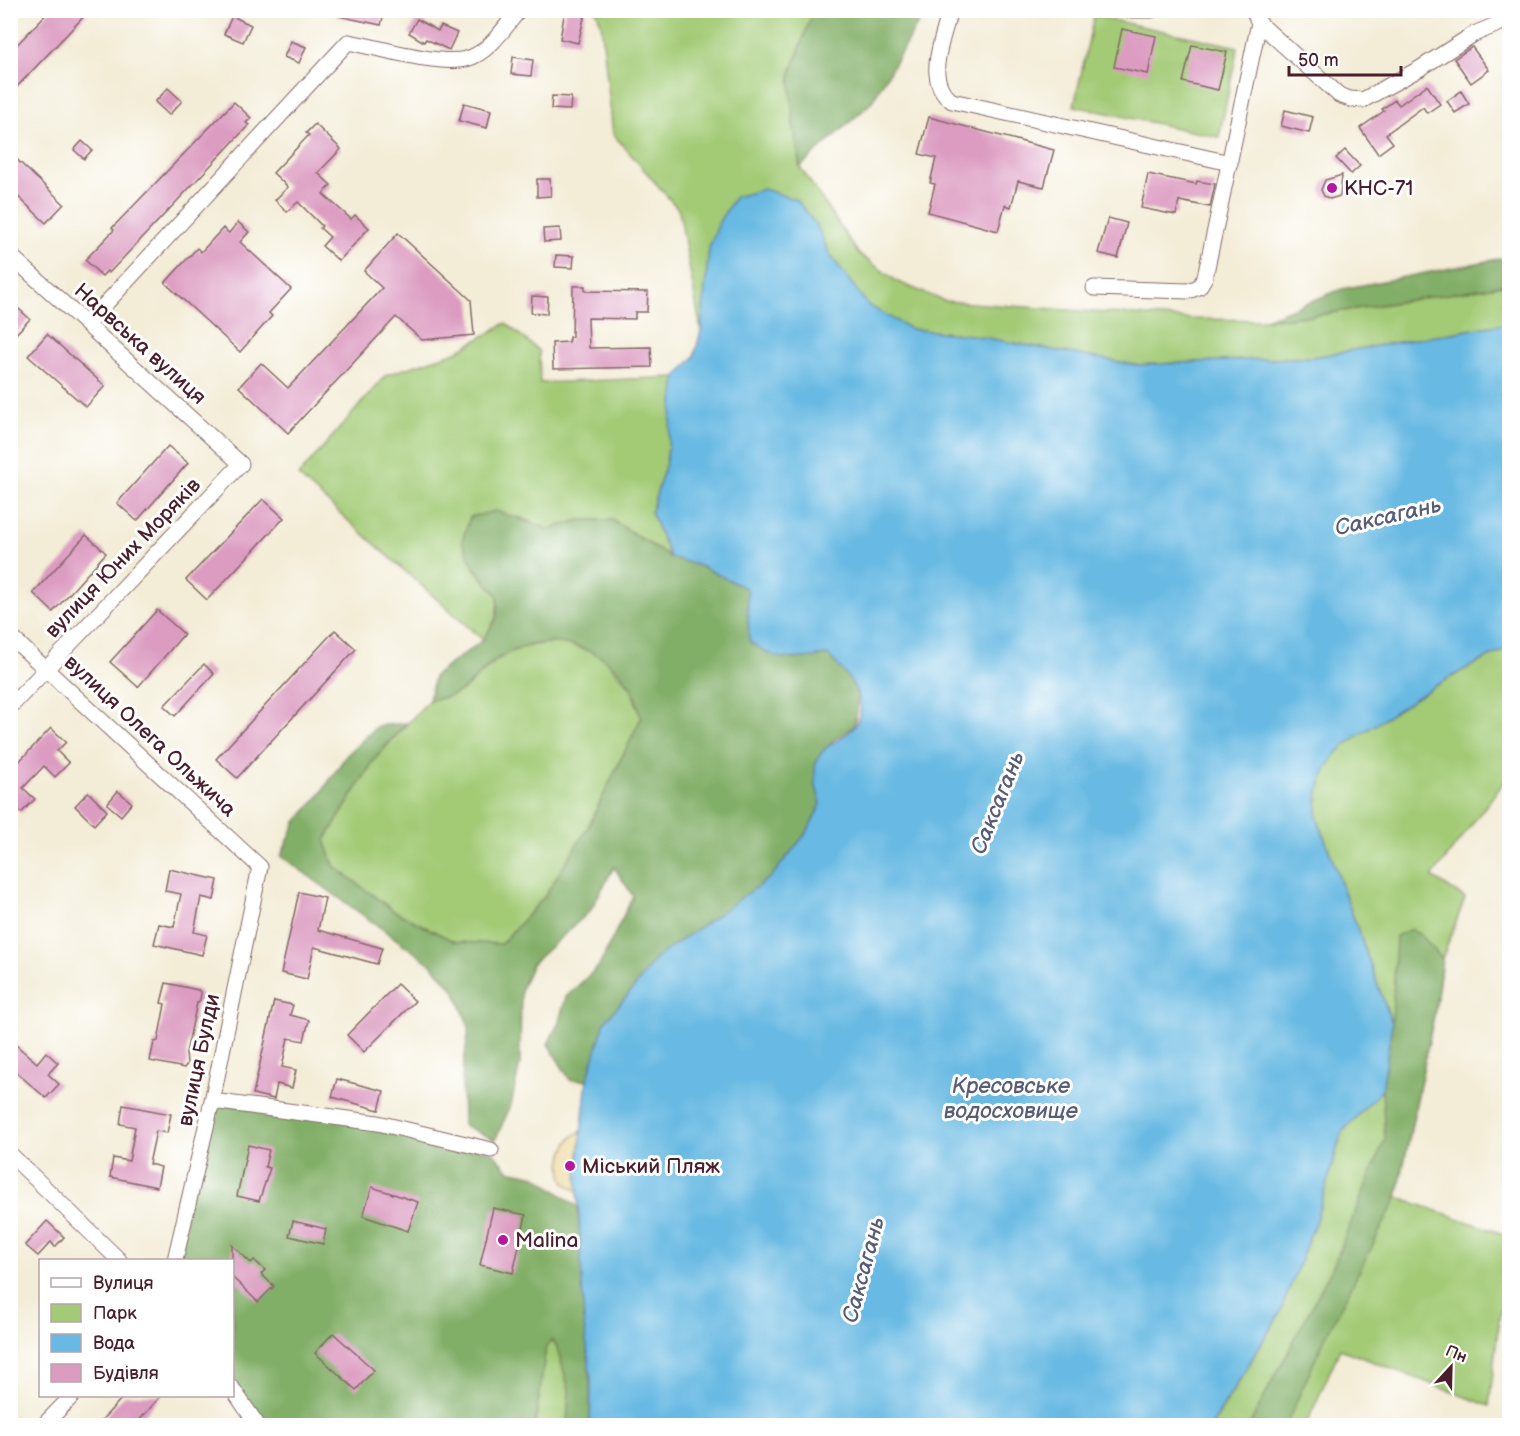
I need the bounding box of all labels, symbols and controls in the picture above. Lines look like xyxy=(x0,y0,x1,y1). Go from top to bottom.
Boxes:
scale bar xyxy=(1289,39,1402,77)
text: 50 m xyxy=(1298,50,1339,71)
place label: КНС-71 xyxy=(1344,176,1413,201)
marker: КНС-71 xyxy=(1325,181,1339,195)
street label: Нарвська вулиця xyxy=(69,278,211,410)
street label: вулиця Юних Моряків xyxy=(40,473,206,643)
water label: Саксагань xyxy=(1332,492,1444,542)
street label: вулиця Олега Ольжича xyxy=(59,650,241,822)
water label: Саксагань xyxy=(965,748,1031,858)
street label: вулиця Булди xyxy=(173,992,225,1128)
water label: Кресовське водосховище xyxy=(944,1073,1079,1125)
place label: Міський Пляж xyxy=(582,1154,720,1179)
marker: Міський Пляж xyxy=(563,1159,577,1173)
water label: Саксагань xyxy=(837,1214,891,1326)
place label: Malina xyxy=(515,1228,578,1253)
marker: Malina xyxy=(496,1233,510,1247)
legend xyxy=(39,1259,234,1397)
text: Вулиця xyxy=(93,1273,154,1294)
text: Парк xyxy=(93,1303,137,1324)
text: Вода xyxy=(93,1333,135,1354)
north arrow xyxy=(1421,1337,1481,1397)
text: Пн xyxy=(1443,1342,1470,1367)
text: Будівля xyxy=(93,1363,159,1384)

